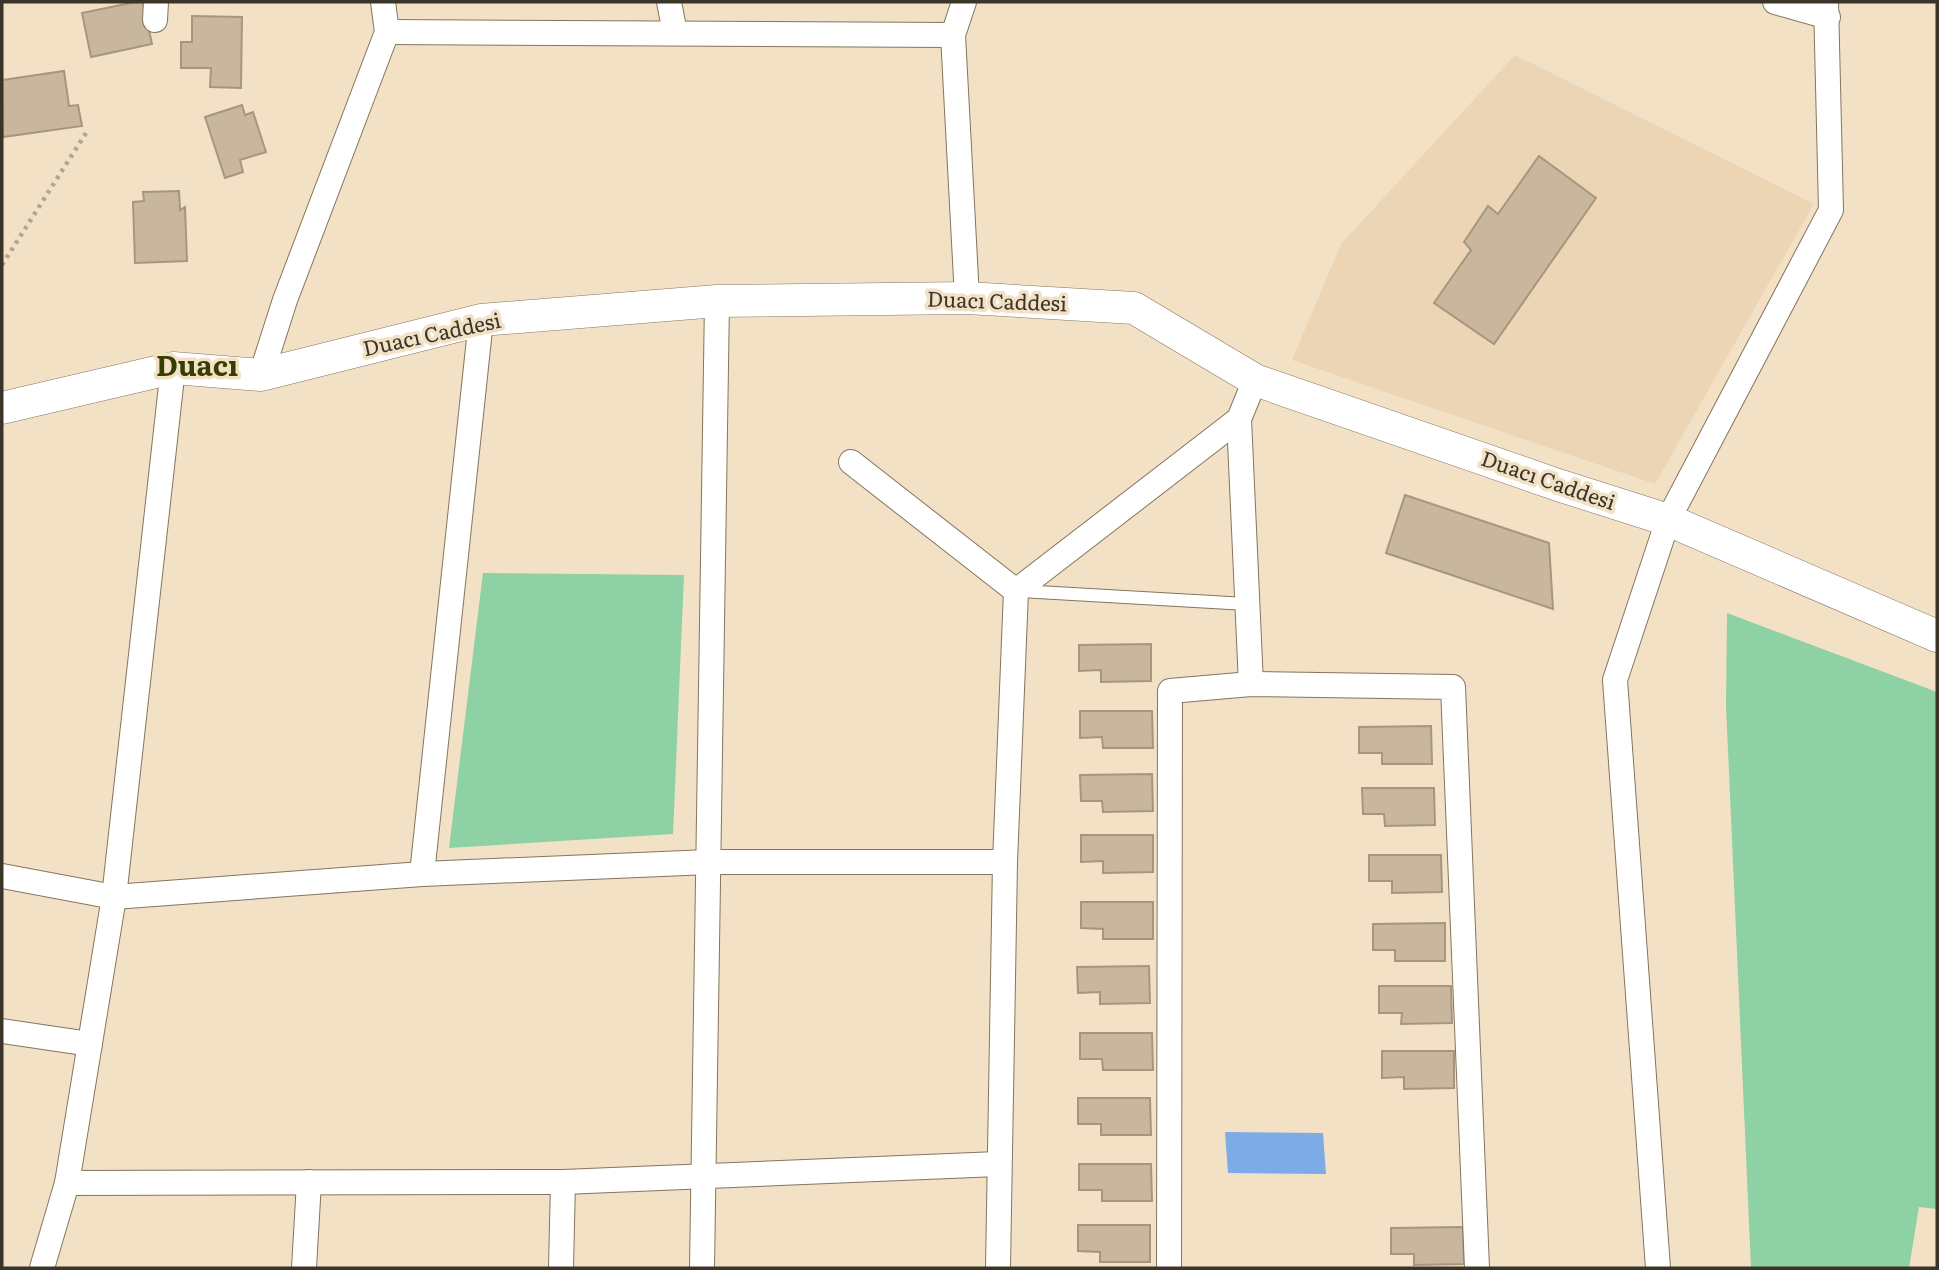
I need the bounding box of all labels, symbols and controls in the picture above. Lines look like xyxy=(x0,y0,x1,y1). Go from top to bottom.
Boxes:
street label: Duacı Caddesi xyxy=(926,282,1068,317)
street label: Duacı Caddesi xyxy=(360,303,503,362)
district label: Duacı xyxy=(156,343,238,385)
street label: Duacı Caddesi xyxy=(1477,441,1620,516)

